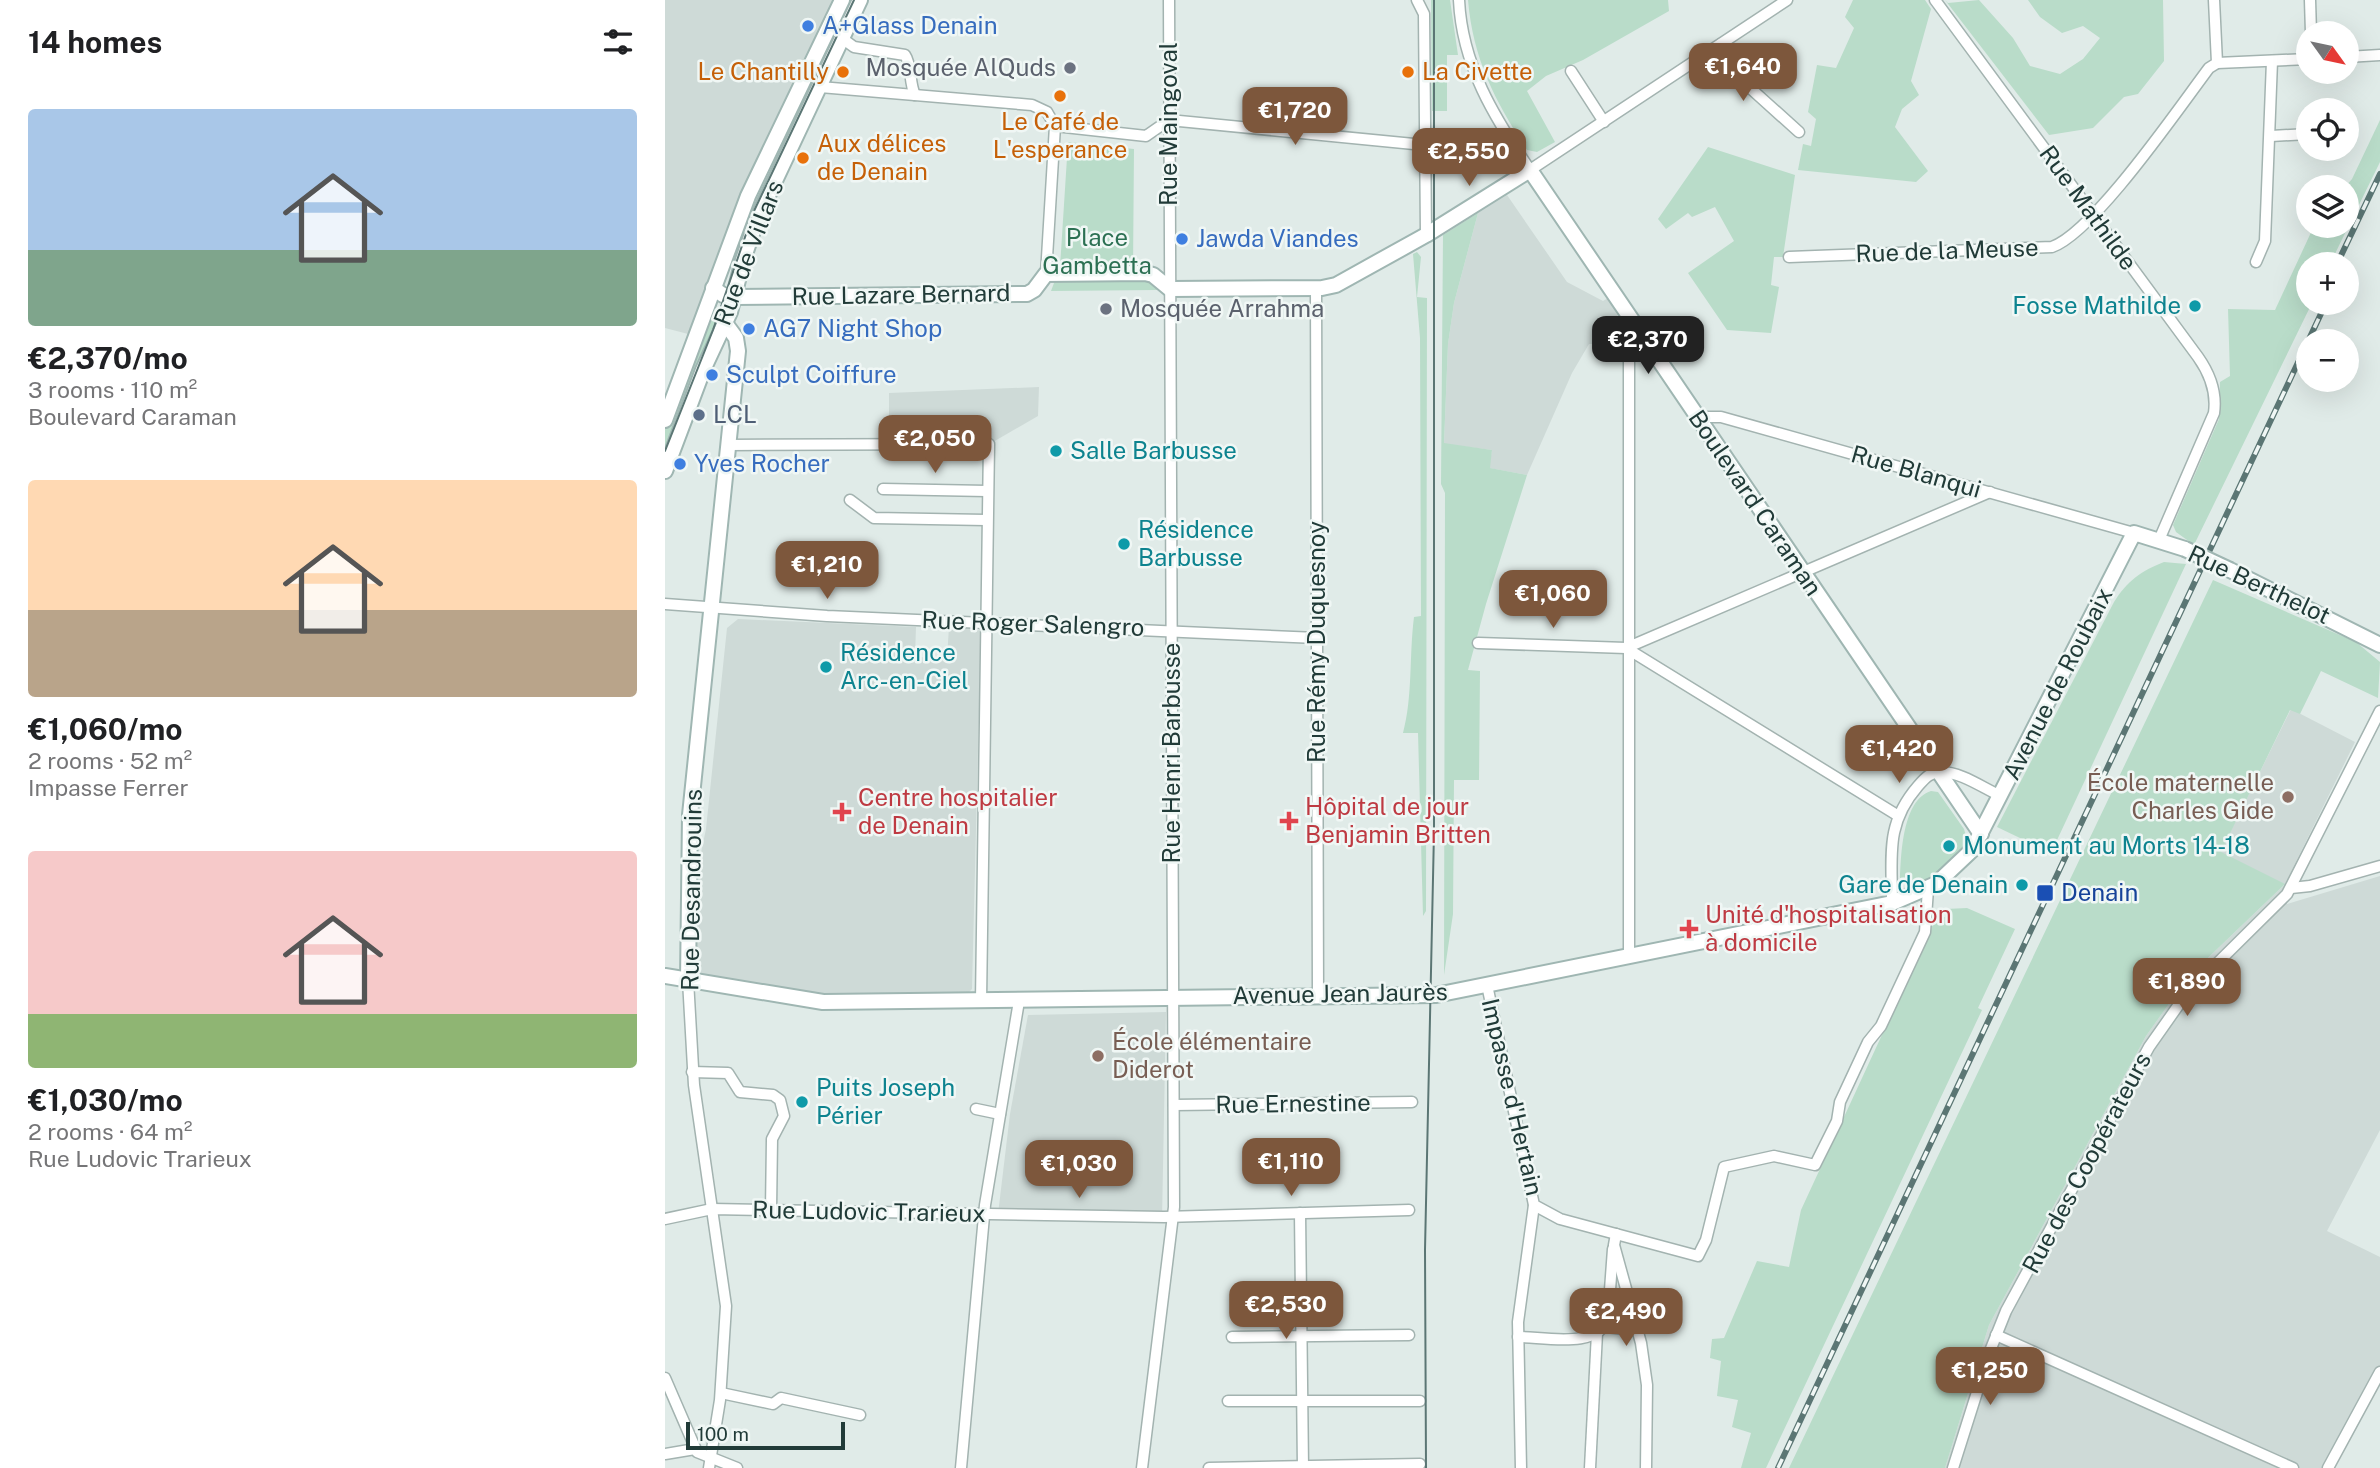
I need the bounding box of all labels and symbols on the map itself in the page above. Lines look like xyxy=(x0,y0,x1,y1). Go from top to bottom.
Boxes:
place label: A+Glass Denain xyxy=(822,11,998,39)
marker: A+Glass Denain xyxy=(800,18,816,34)
north arrow xyxy=(2296,21,2359,84)
street label: Rue Maingoval xyxy=(1154,42,1182,206)
pin: €1,640 xyxy=(1686,43,1800,103)
place label: Mosquée AlQuds xyxy=(866,53,1056,81)
place label: Le Chantilly xyxy=(697,57,829,85)
place label: La Civette xyxy=(1422,57,1533,85)
marker: Mosquée AlQuds xyxy=(1062,60,1078,76)
marker: Le Chantilly xyxy=(835,64,851,80)
marker: La Civette xyxy=(1400,64,1416,80)
marker: Le Café de L'esperance xyxy=(1052,88,1068,104)
pin: €1,720 xyxy=(1238,88,1352,147)
place label: Le Café de L'esperance xyxy=(993,107,1127,163)
pin: €2,550 xyxy=(1412,128,1526,188)
place label: Aux délices de Denain xyxy=(817,129,946,185)
street label: Rue Mathilde xyxy=(2034,140,2143,275)
marker: Aux délices de Denain xyxy=(795,150,811,166)
street label: Rue de Villars xyxy=(708,176,789,329)
park label: Place Gambetta xyxy=(1042,223,1152,279)
place label: Jawda Viandes xyxy=(1196,224,1359,252)
marker: Jawda Viandes xyxy=(1174,231,1190,247)
street label: Rue de la Meuse xyxy=(1855,233,2039,267)
street label: Rue Lazare Bernard xyxy=(791,278,1011,310)
place label: Fosse Mathilde xyxy=(2012,291,2181,319)
place label: Mosquée Arrahma xyxy=(1120,294,1324,322)
marker: Fosse Mathilde xyxy=(2187,298,2203,314)
marker: Mosquée Arrahma xyxy=(1098,301,1114,317)
place label: AG7 Night Shop xyxy=(763,314,942,342)
pin: €2,370 xyxy=(1591,316,1705,376)
marker: AG7 Night Shop xyxy=(741,321,757,337)
place label: Sculpt Coiffure xyxy=(726,360,897,388)
marker: Sculpt Coiffure xyxy=(704,367,720,383)
place label: LCL xyxy=(713,400,757,428)
street label: Boulevard Caraman xyxy=(1683,404,1828,601)
marker: LCL xyxy=(691,407,707,423)
pin: €2,050 xyxy=(878,416,992,475)
place label: Salle Barbusse xyxy=(1070,436,1237,464)
street label: Rue Blanqui xyxy=(1848,439,1985,503)
marker: Salle Barbusse xyxy=(1048,443,1064,459)
place label: Yves Rocher xyxy=(694,449,830,477)
marker: Yves Rocher xyxy=(672,456,688,472)
place label: Résidence Barbusse xyxy=(1138,515,1254,571)
street label: Rue Rémy Duquesnoy xyxy=(1302,521,1330,763)
marker: Résidence Barbusse xyxy=(1116,536,1132,552)
street label: Rue Berthelot xyxy=(2184,539,2335,629)
pin: €1,210 xyxy=(770,542,884,601)
pin: €1,060 xyxy=(1496,570,1610,630)
street label: Avenue de Roubaix xyxy=(1997,583,2118,784)
street label: Rue Roger Salengro xyxy=(921,605,1145,641)
place label: Résidence Arc-en-Ciel xyxy=(840,638,969,694)
street label: Rue Henri Barbusse xyxy=(1157,643,1185,863)
marker: Résidence Arc-en-Ciel xyxy=(818,659,834,675)
pin: €1,420 xyxy=(1842,726,1956,785)
place label: École maternelle Charles Gide xyxy=(2087,768,2274,824)
place label: Centre hospitalier de Denain xyxy=(858,783,1058,839)
street label: Rue Desandrouins xyxy=(675,789,707,991)
marker: École maternelle Charles Gide xyxy=(2280,789,2296,805)
place label: Hôpital de jour Benjamin Britten xyxy=(1305,792,1491,848)
marker: Centre hospitalier de Denain xyxy=(832,802,852,822)
marker: Hôpital de jour Benjamin Britten xyxy=(1279,811,1299,831)
place label: Monument au Morts 14-18 xyxy=(1963,831,2250,859)
marker: Monument au Morts 14-18 xyxy=(1941,838,1957,854)
place label: Gare de Denain xyxy=(1838,870,2008,898)
marker: Gare de Denain xyxy=(2014,877,2030,893)
place label: Denain xyxy=(2061,878,2138,906)
marker: Denain xyxy=(2035,883,2055,903)
place label: Unité d'hospitalisation à domicile xyxy=(1705,900,1952,956)
marker: Unité d'hospitalisation à domicile xyxy=(1679,919,1699,939)
pin: €1,890 xyxy=(2130,958,2244,1018)
street label: Avenue Jean Jaurès xyxy=(1232,977,1448,1009)
street label: Impasse d'Hertain xyxy=(1477,995,1549,1198)
place label: École élémentaire Diderot xyxy=(1112,1027,1312,1083)
street label: Rue des Coopérateurs xyxy=(2016,1047,2156,1278)
marker: École élémentaire Diderot xyxy=(1090,1048,1106,1064)
place label: Puits Joseph Périer xyxy=(816,1073,955,1129)
street label: Rue Ernestine xyxy=(1215,1088,1371,1118)
marker: Puits Joseph Périer xyxy=(794,1094,810,1110)
pin: €1,110 xyxy=(1234,1138,1348,1198)
pin: €1,030 xyxy=(1022,1140,1136,1200)
street label: Rue Ludovic Trarieux xyxy=(752,1195,986,1227)
pin: €2,530 xyxy=(1229,1282,1343,1341)
pin: €2,490 xyxy=(1569,1288,1683,1348)
pin: €1,250 xyxy=(1933,1348,2047,1407)
scale bar xyxy=(686,1419,845,1451)

